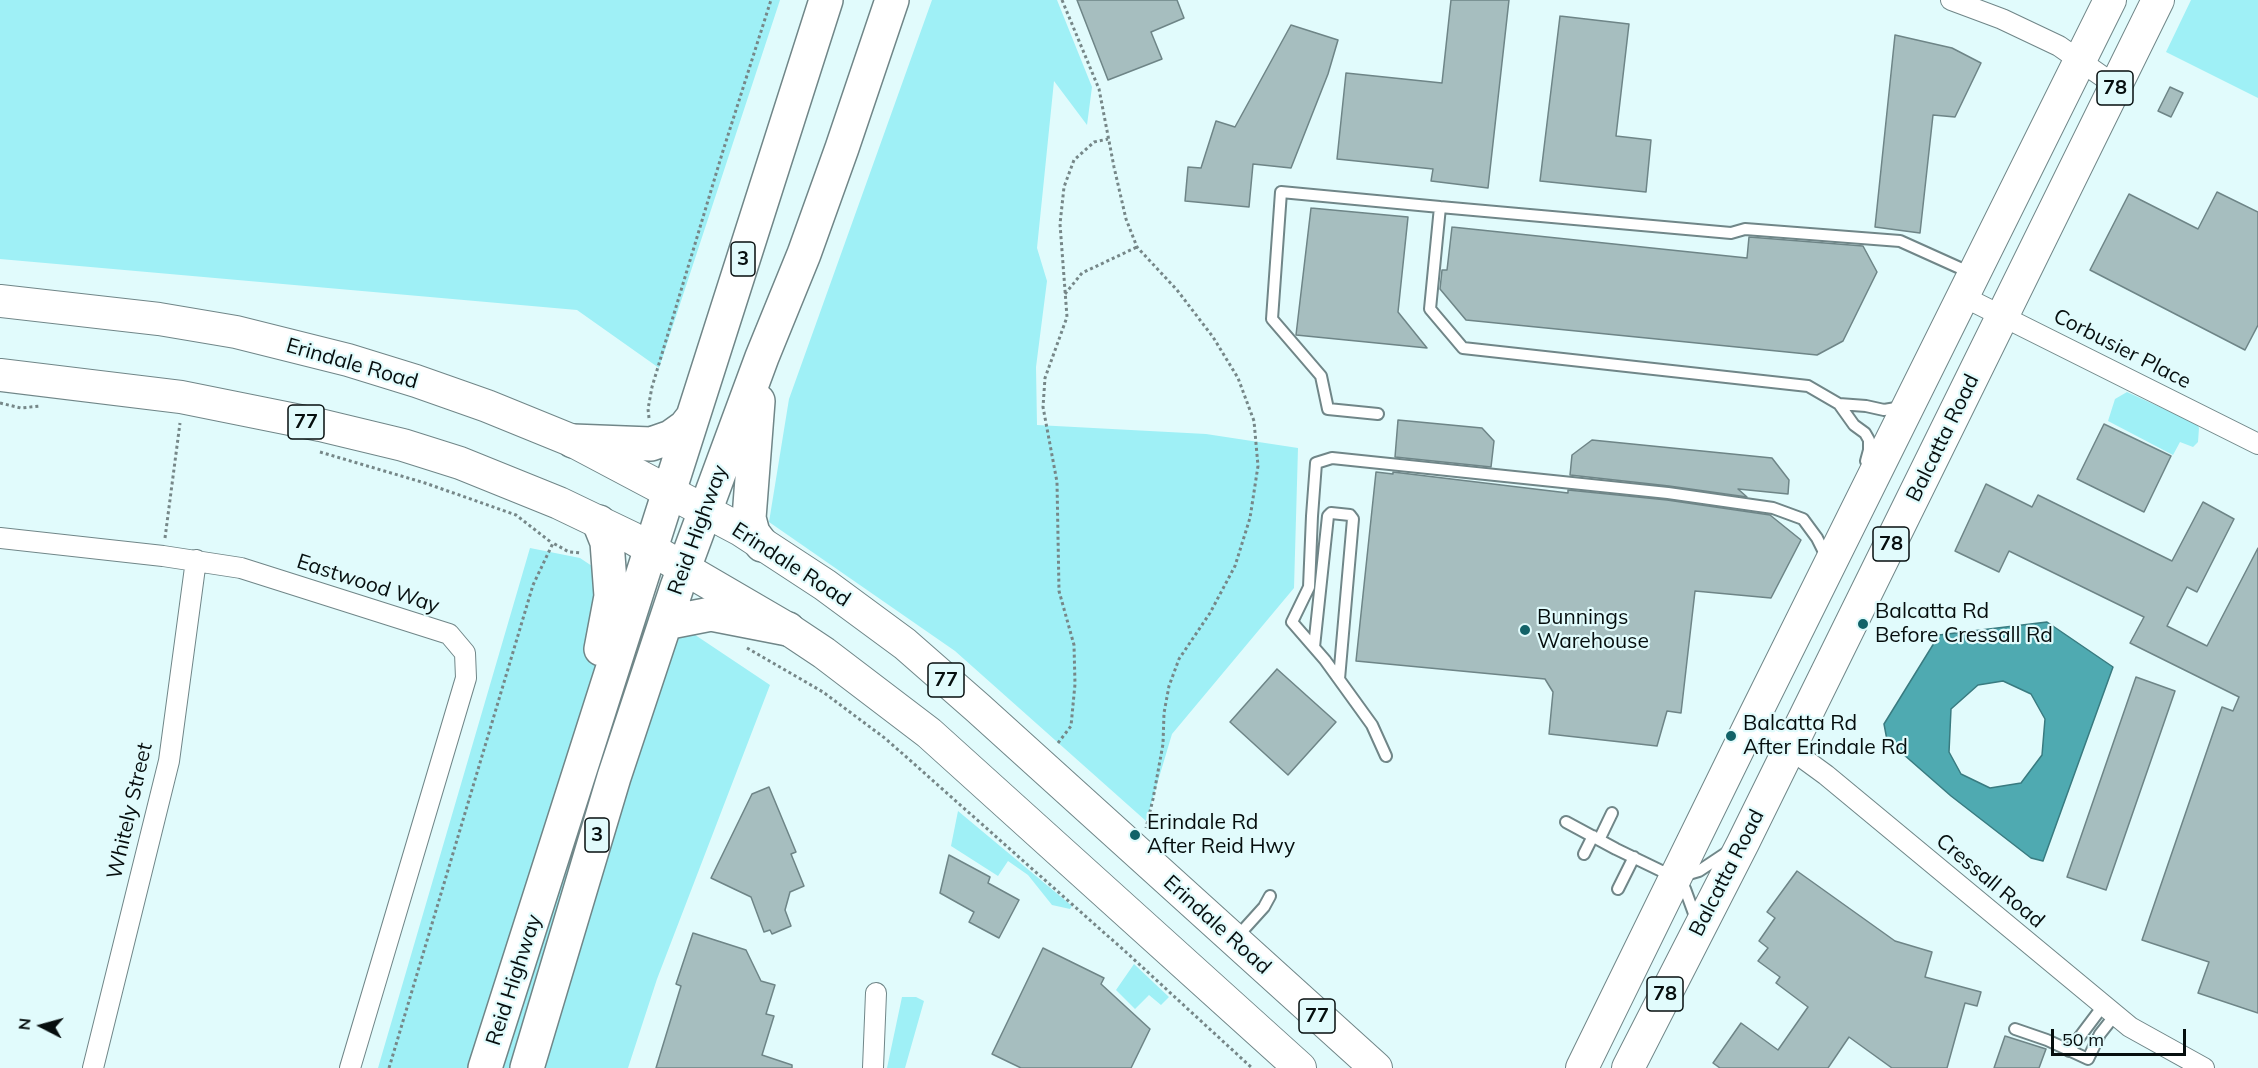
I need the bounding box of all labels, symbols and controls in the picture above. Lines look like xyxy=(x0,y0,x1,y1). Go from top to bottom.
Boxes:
road number: 78 xyxy=(2097,71,2133,105)
road number: 3 xyxy=(731,242,755,276)
street label: Corbusier Place xyxy=(2049,304,2195,394)
street label: Erindale Road xyxy=(283,333,421,395)
street label: Balcatta Road xyxy=(1901,370,1985,506)
road number: 77 xyxy=(288,405,324,439)
street label: Reid Highway xyxy=(663,462,733,598)
street label: Erindale Road xyxy=(727,517,855,613)
road number: 78 xyxy=(1873,527,1909,561)
street label: Eastwood Way xyxy=(293,549,443,619)
place label: Balcatta Rd Before Cressall Rd xyxy=(1875,599,2053,649)
place label: Bunnings Warehouse xyxy=(1537,605,1649,655)
marker: Balcatta Rd Before Cressall Rd xyxy=(1856,617,1870,631)
marker: Bunnings Warehouse xyxy=(1518,623,1532,637)
road number: 77 xyxy=(928,663,964,697)
place label: Balcatta Rd After Erindale Rd xyxy=(1743,711,1908,761)
marker: Balcatta Rd After Erindale Rd xyxy=(1724,729,1738,743)
street label: Whitely Street xyxy=(102,740,158,882)
street label: Balcatta Road xyxy=(1684,805,1770,941)
place label: Erindale Rd After Reid Hwy xyxy=(1147,810,1295,860)
road number: 3 xyxy=(585,818,609,852)
marker: Erindale Rd After Reid Hwy xyxy=(1128,828,1142,842)
street label: Cressall Road xyxy=(1931,828,2049,934)
street label: Erindale Road xyxy=(1158,870,1276,980)
street label: Reid Highway xyxy=(481,911,547,1049)
road number: 78 xyxy=(1647,977,1683,1011)
north arrow xyxy=(12,996,72,1056)
road number: 77 xyxy=(1299,999,1335,1033)
text: N xyxy=(14,1017,35,1031)
scale bar xyxy=(2054,1017,2189,1055)
text: 50 m xyxy=(2062,1028,2104,1051)

